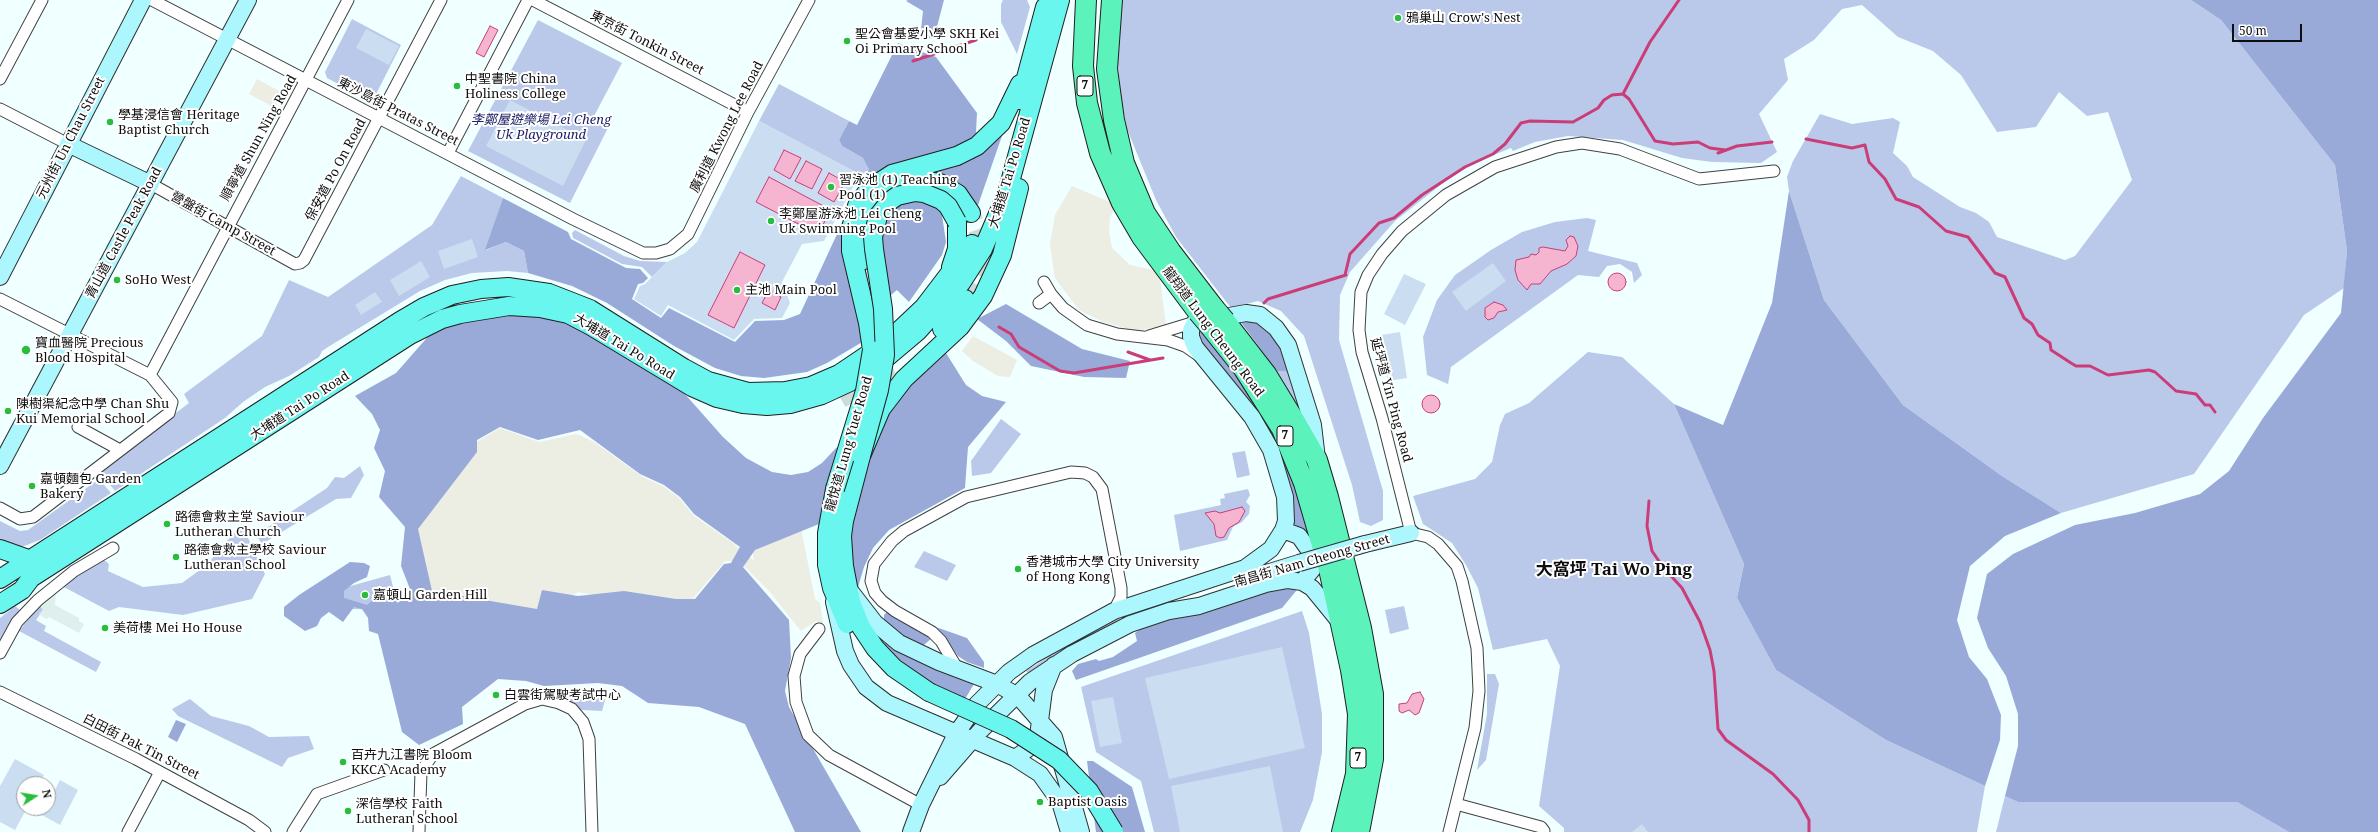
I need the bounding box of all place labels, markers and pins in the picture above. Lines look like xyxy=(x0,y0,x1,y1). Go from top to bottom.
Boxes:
place label: 鴉巢山 Crow's Nest xyxy=(1406,10,1521,26)
marker: 鴉巢山 Crow's Nest xyxy=(1393,13,1403,23)
place label: 聖公會基愛小學 SKH Kei Oi Primary School xyxy=(855,26,999,57)
marker: 聖公會基愛小學 SKH Kei Oi Primary School xyxy=(842,36,852,46)
place label: 中聖書院 China Holiness College xyxy=(465,71,566,102)
marker: 中聖書院 China Holiness College xyxy=(452,81,462,91)
place label: 學基浸信會 Heritage Baptist Church xyxy=(118,107,240,138)
marker: 學基浸信會 Heritage Baptist Church xyxy=(105,117,115,127)
place label: 習泳池 (1) Teaching Pool (1) xyxy=(839,172,957,203)
marker: 習泳池 (1) Teaching Pool (1) xyxy=(826,182,836,192)
place label: 李鄭屋游泳池 Lei Cheng Uk Swimming Pool xyxy=(779,206,922,237)
marker: 李鄭屋游泳池 Lei Cheng Uk Swimming Pool xyxy=(766,216,776,226)
place label: SoHo West xyxy=(125,272,191,288)
marker: SoHo West xyxy=(112,275,122,285)
place label: 主池 Main Pool xyxy=(745,282,837,298)
marker: 主池 Main Pool xyxy=(732,285,742,295)
place label: 寶血醫院 Precious Blood Hospital xyxy=(35,335,143,366)
marker: 寶血醫院 Precious Blood Hospital xyxy=(20,344,32,356)
place label: 陳樹渠紀念中學 Chan Shu Kui Memorial School xyxy=(16,396,169,427)
marker: 陳樹渠紀念中學 Chan Shu Kui Memorial School xyxy=(3,406,13,416)
place label: 嘉頓麵包 Garden Bakery xyxy=(40,471,141,502)
marker: 嘉頓麵包 Garden Bakery xyxy=(27,481,37,491)
place label: 路德會救主堂 Saviour Lutheran Church xyxy=(175,509,304,540)
marker: 路德會救主堂 Saviour Lutheran Church xyxy=(162,519,172,529)
place label: 路德會救主學校 Saviour Lutheran School xyxy=(184,542,326,573)
marker: 路德會救主學校 Saviour Lutheran School xyxy=(171,552,181,562)
place label: 香港城市大學 City University of Hong Kong xyxy=(1026,554,1199,585)
marker: 香港城市大學 City University of Hong Kong xyxy=(1013,564,1023,574)
place label: 嘉頓山 Garden Hill xyxy=(373,587,487,603)
marker: 嘉頓山 Garden Hill xyxy=(360,590,370,600)
place label: 美荷樓 Mei Ho House xyxy=(113,620,242,636)
marker: 美荷樓 Mei Ho House xyxy=(100,623,110,633)
place label: 白雲街駕駛考試中心 xyxy=(504,687,621,703)
marker: 白雲街駕駛考試中心 xyxy=(491,690,501,700)
place label: 百卉九江書院 Bloom KKCA Academy xyxy=(351,747,472,778)
marker: 百卉九江書院 Bloom KKCA Academy xyxy=(338,757,348,767)
place label: Baptist Oasis xyxy=(1048,794,1127,810)
place label: 深信學校 Faith Lutheran School xyxy=(356,796,458,827)
marker: Baptist Oasis xyxy=(1035,797,1045,807)
marker: 深信學校 Faith Lutheran School xyxy=(343,806,353,816)

